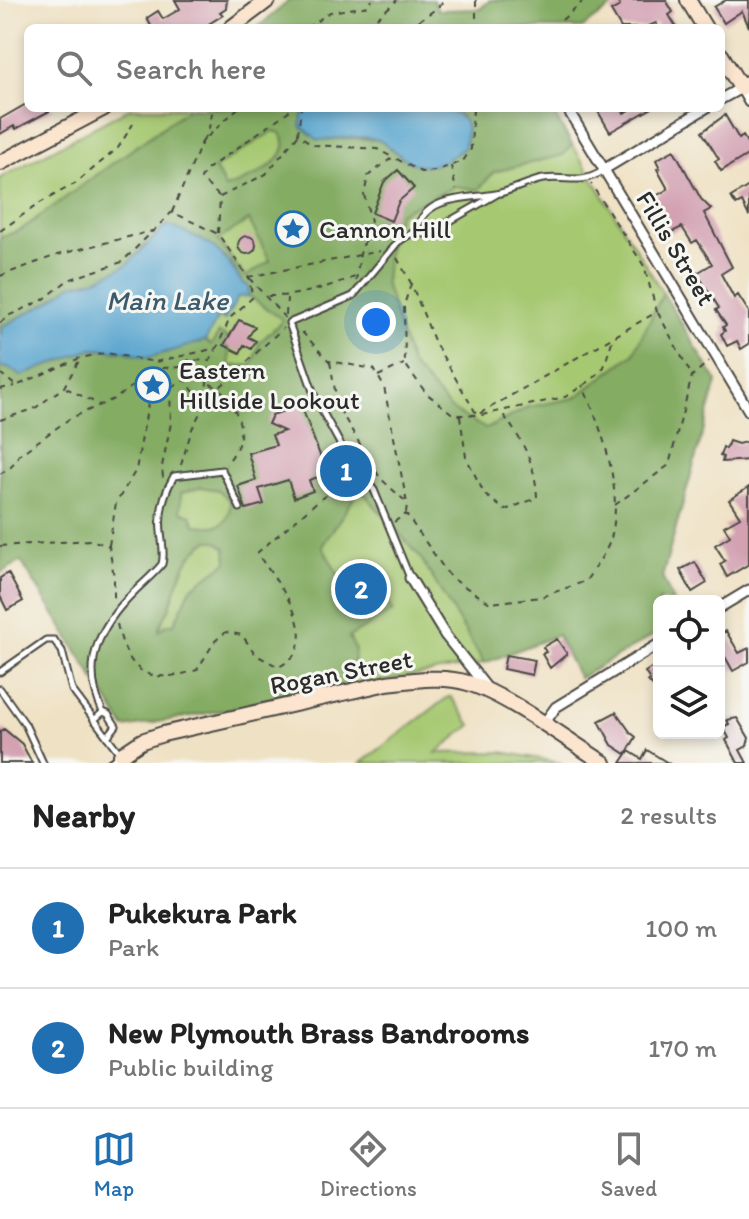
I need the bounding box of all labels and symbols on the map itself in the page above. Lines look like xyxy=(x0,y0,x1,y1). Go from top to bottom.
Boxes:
street label: Fillis Street xyxy=(629,185,723,311)
place icon: Cannon Hill xyxy=(274,210,312,248)
place label: Cannon Hill xyxy=(319,213,451,245)
water label: Main Lake xyxy=(106,283,230,317)
your location xyxy=(356,302,396,342)
place label: Eastern Hillside Lookout xyxy=(179,354,360,416)
place icon: Eastern Hillside Lookout xyxy=(134,366,172,404)
pin: 1 xyxy=(320,441,372,501)
pin: 2 xyxy=(335,559,387,619)
street label: Rogan Street xyxy=(267,642,415,701)

